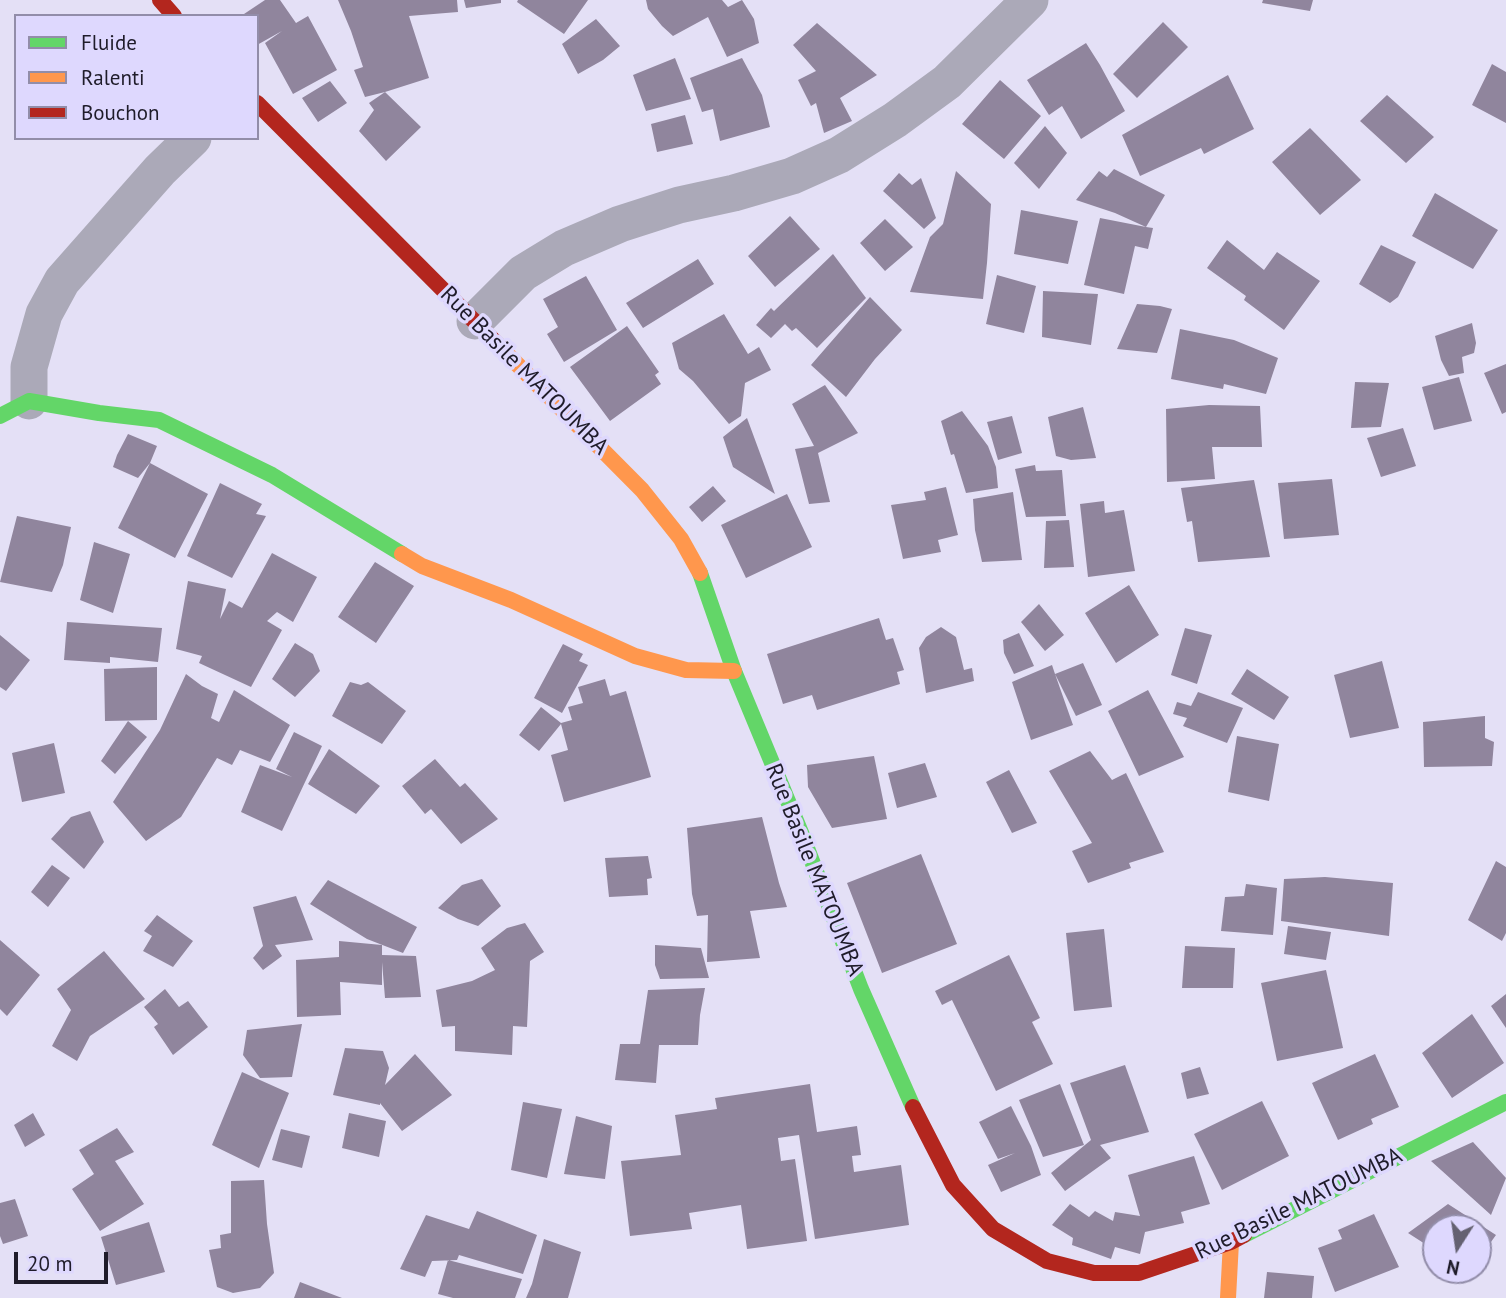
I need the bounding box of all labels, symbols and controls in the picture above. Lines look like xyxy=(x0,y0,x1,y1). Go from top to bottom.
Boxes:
legend xyxy=(14,14,259,140)
text: Fluide xyxy=(81,29,137,56)
text: Ralenti xyxy=(81,64,145,91)
text: Bouchon xyxy=(81,99,160,126)
street label: Rue Basile MATOUMBA xyxy=(434,281,614,461)
street label: Rue Basile MATOUMBA xyxy=(759,760,869,980)
street label: Rue Basile MATOUMBA xyxy=(1191,1142,1407,1266)
north arrow xyxy=(1422,1214,1492,1284)
scale bar xyxy=(18,1238,112,1282)
text: 20 m xyxy=(27,1250,73,1277)
text: N xyxy=(1444,1255,1462,1281)

